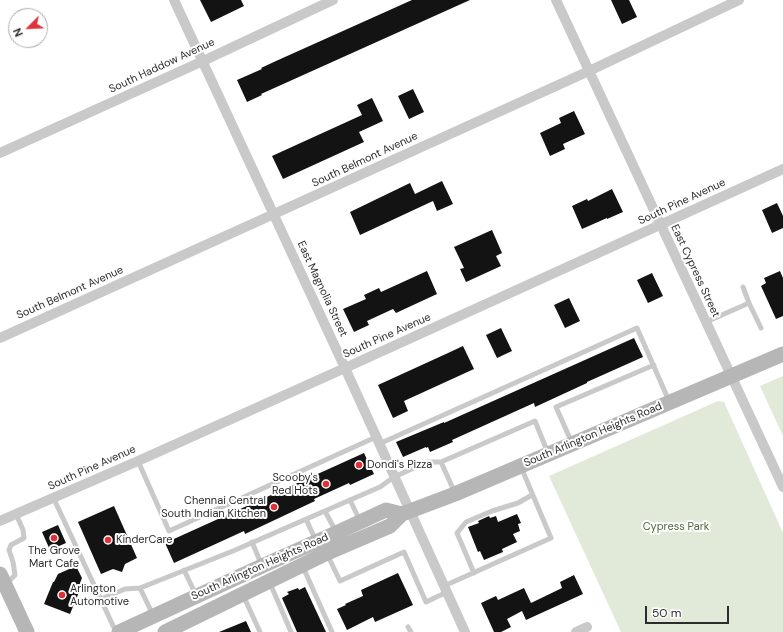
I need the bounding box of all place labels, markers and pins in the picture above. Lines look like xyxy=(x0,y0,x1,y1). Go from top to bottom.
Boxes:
place label: Dondi's Pizza xyxy=(367,458,432,472)
marker: Dondi's Pizza xyxy=(354,460,364,470)
place label: Scooby's Red Hots xyxy=(272,471,318,497)
marker: Scooby's Red Hots xyxy=(321,479,331,489)
place label: Chennai Central South Indian Kitchen xyxy=(161,494,266,520)
marker: Chennai Central South Indian Kitchen xyxy=(269,502,279,512)
marker: The Grove Mart Cafe xyxy=(49,533,59,543)
place label: KinderCare xyxy=(116,533,173,547)
marker: KinderCare xyxy=(103,535,113,545)
place label: The Grove Mart Cafe xyxy=(28,544,80,570)
place label: Arlington Automotive xyxy=(70,582,129,608)
marker: Arlington Automotive xyxy=(57,590,67,600)

